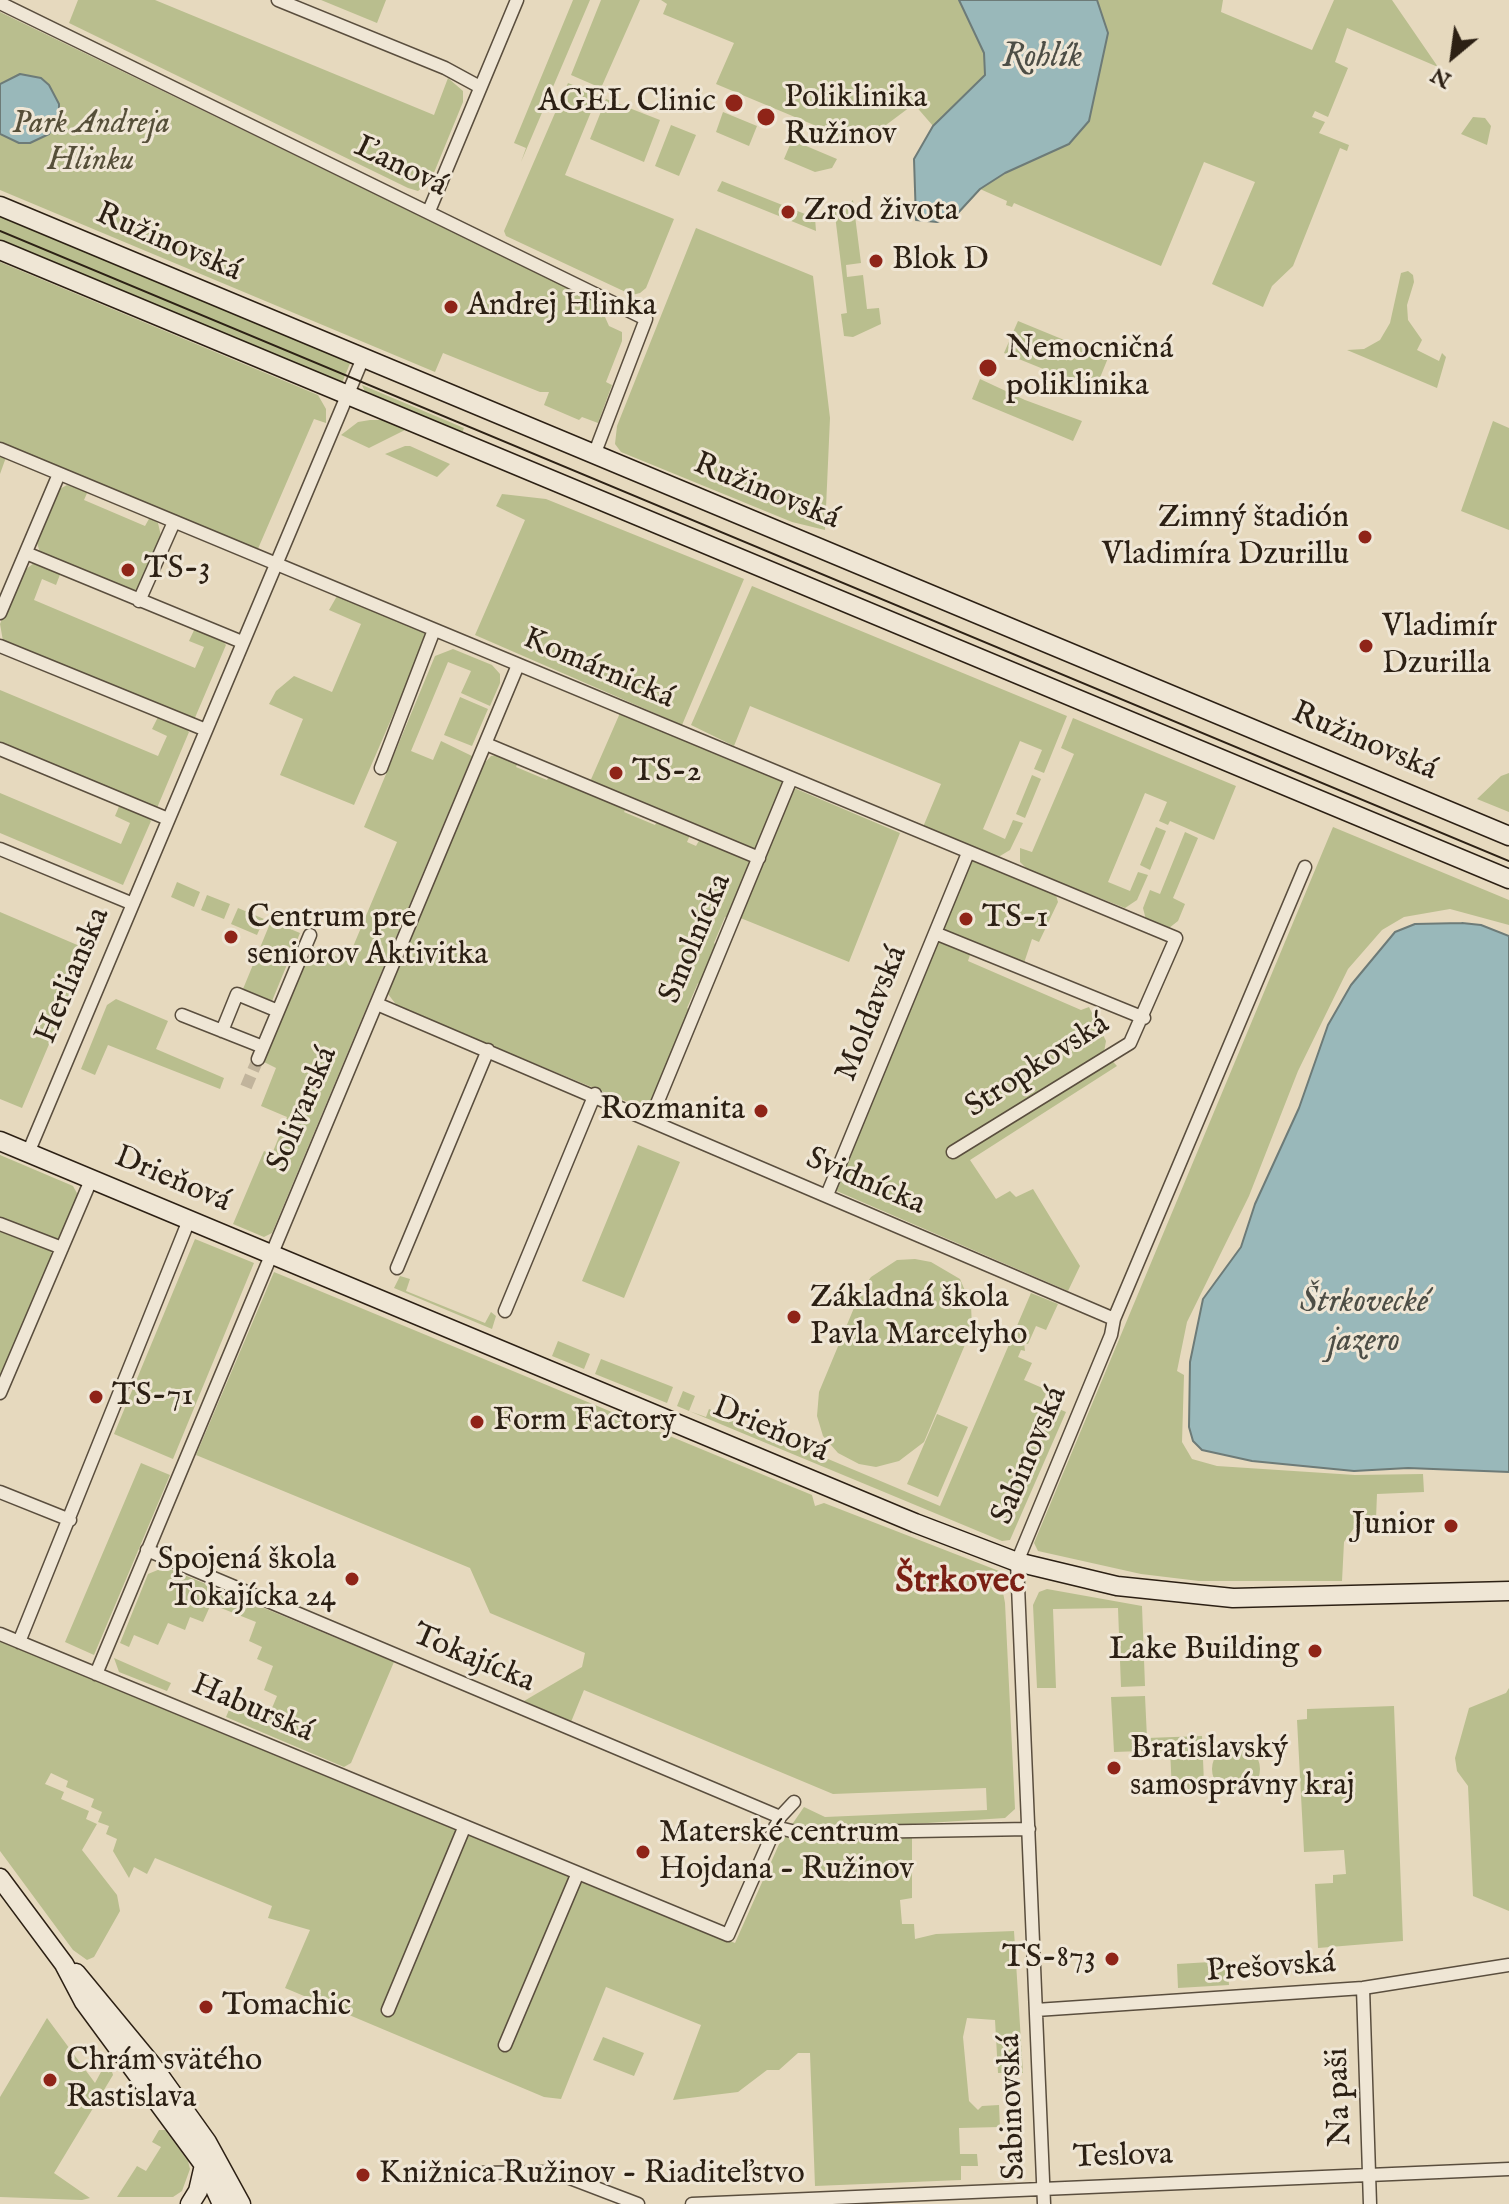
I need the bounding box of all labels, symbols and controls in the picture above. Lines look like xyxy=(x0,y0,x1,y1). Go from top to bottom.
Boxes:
north arrow xyxy=(1413,16,1493,96)
water label: Rohlík xyxy=(1002,39,1082,79)
text: N xyxy=(1426,60,1456,94)
place label: Poliklinika Ružinov xyxy=(784,80,927,155)
place label: AGEL Clinic xyxy=(538,84,716,122)
marker: AGEL Clinic xyxy=(723,92,745,114)
park label: Park Andreja Hlinku xyxy=(12,106,170,181)
marker: Poliklinika Ružinov xyxy=(755,106,777,128)
street label: Ľanová xyxy=(347,129,453,207)
place label: Zrod života xyxy=(804,193,959,231)
street label: Ružinovská xyxy=(89,196,247,292)
marker: Zrod života xyxy=(779,203,797,221)
place label: Blok D xyxy=(892,242,989,280)
marker: Blok D xyxy=(867,252,885,270)
place label: Andrej Hlinka xyxy=(467,288,657,326)
marker: Andrej Hlinka xyxy=(442,298,460,316)
place label: Nemocničná poliklinika xyxy=(1006,331,1173,406)
marker: Nemocničná poliklinika xyxy=(977,357,999,379)
street label: Ružinovská xyxy=(687,446,845,540)
place label: Zimný štadión Vladimíra Dzurillu xyxy=(1102,500,1349,575)
marker: Zimný štadión Vladimíra Dzurillu xyxy=(1356,528,1374,546)
place label: TS-3 xyxy=(144,551,211,589)
marker: TS-3 xyxy=(119,561,137,579)
place label: Vladimír Dzurilla xyxy=(1382,609,1497,684)
street label: Komárnická xyxy=(517,621,679,719)
marker: Vladimír Dzurilla xyxy=(1357,637,1375,655)
street label: Ružinovská xyxy=(1285,695,1443,791)
place label: TS-2 xyxy=(632,754,702,792)
marker: TS-2 xyxy=(607,764,625,782)
street label: Smolnícka xyxy=(653,868,741,1010)
place label: Centrum pre seniorov Aktivitka xyxy=(247,900,488,975)
place label: TS-1 xyxy=(982,900,1048,938)
street label: Herlianska xyxy=(28,902,120,1050)
marker: TS-1 xyxy=(957,910,975,928)
marker: Centrum pre seniorov Aktivitka xyxy=(222,928,240,946)
street label: Moldavská xyxy=(829,941,917,1087)
street label: Stropkovská xyxy=(959,1006,1117,1128)
street label: Solivarská xyxy=(260,1041,348,1179)
place label: Rozmanita xyxy=(600,1092,745,1130)
marker: Rozmanita xyxy=(752,1102,770,1120)
street label: Drieňová xyxy=(108,1139,236,1223)
street label: Svidnícka xyxy=(800,1141,930,1225)
place label: Základná škola Pavla Marcelyho xyxy=(810,1280,1027,1355)
water label: Štrkovecké jazero xyxy=(1300,1284,1428,1364)
marker: Základná škola Pavla Marcelyho xyxy=(785,1308,803,1326)
place label: TS-71 xyxy=(112,1378,193,1416)
street label: Sabinovská xyxy=(985,1381,1077,1531)
marker: TS-71 xyxy=(87,1388,105,1406)
street label: Drieňová xyxy=(706,1389,834,1473)
place label: Form Factory xyxy=(493,1403,677,1441)
marker: Form Factory xyxy=(468,1413,486,1431)
place label: Junior xyxy=(1352,1507,1435,1545)
marker: Junior xyxy=(1442,1517,1460,1535)
place label: Spojená škola Tokajícka 24 xyxy=(157,1542,336,1617)
district label: Štrkovec xyxy=(895,1562,1025,1606)
marker: Spojená škola Tokajícka 24 xyxy=(343,1570,361,1588)
street label: Tokajícka xyxy=(406,1617,540,1703)
place label: Lake Building xyxy=(1109,1632,1299,1670)
marker: Lake Building xyxy=(1306,1642,1324,1660)
street label: Haburská xyxy=(185,1667,319,1753)
place label: Bratislavský samosprávny kraj xyxy=(1130,1731,1355,1806)
marker: Bratislavský samosprávny kraj xyxy=(1105,1759,1123,1777)
place label: Materské centrum Hojdana - Ružinov xyxy=(659,1815,914,1890)
marker: Materské centrum Hojdana - Ružinov xyxy=(634,1843,652,1861)
place label: TS-873 xyxy=(1002,1940,1096,1978)
street label: Prešovská xyxy=(1205,1945,1337,1993)
marker: TS-873 xyxy=(1103,1950,1121,1968)
place label: Tomachic xyxy=(222,1988,351,2026)
marker: Tomachic xyxy=(197,1998,215,2016)
street label: Sabinovská xyxy=(992,2033,1036,2181)
place label: Chrám svätého Rastislava xyxy=(66,2043,262,2118)
street label: Na paši xyxy=(1320,2047,1362,2147)
marker: Chrám svätého Rastislava xyxy=(41,2071,59,2089)
street label: Teslova xyxy=(1072,2137,1174,2179)
place label: Knižnica Ružinov - Riaditeľstvo xyxy=(379,2156,805,2194)
marker: Knižnica Ružinov - Riaditeľstvo xyxy=(354,2166,372,2184)

